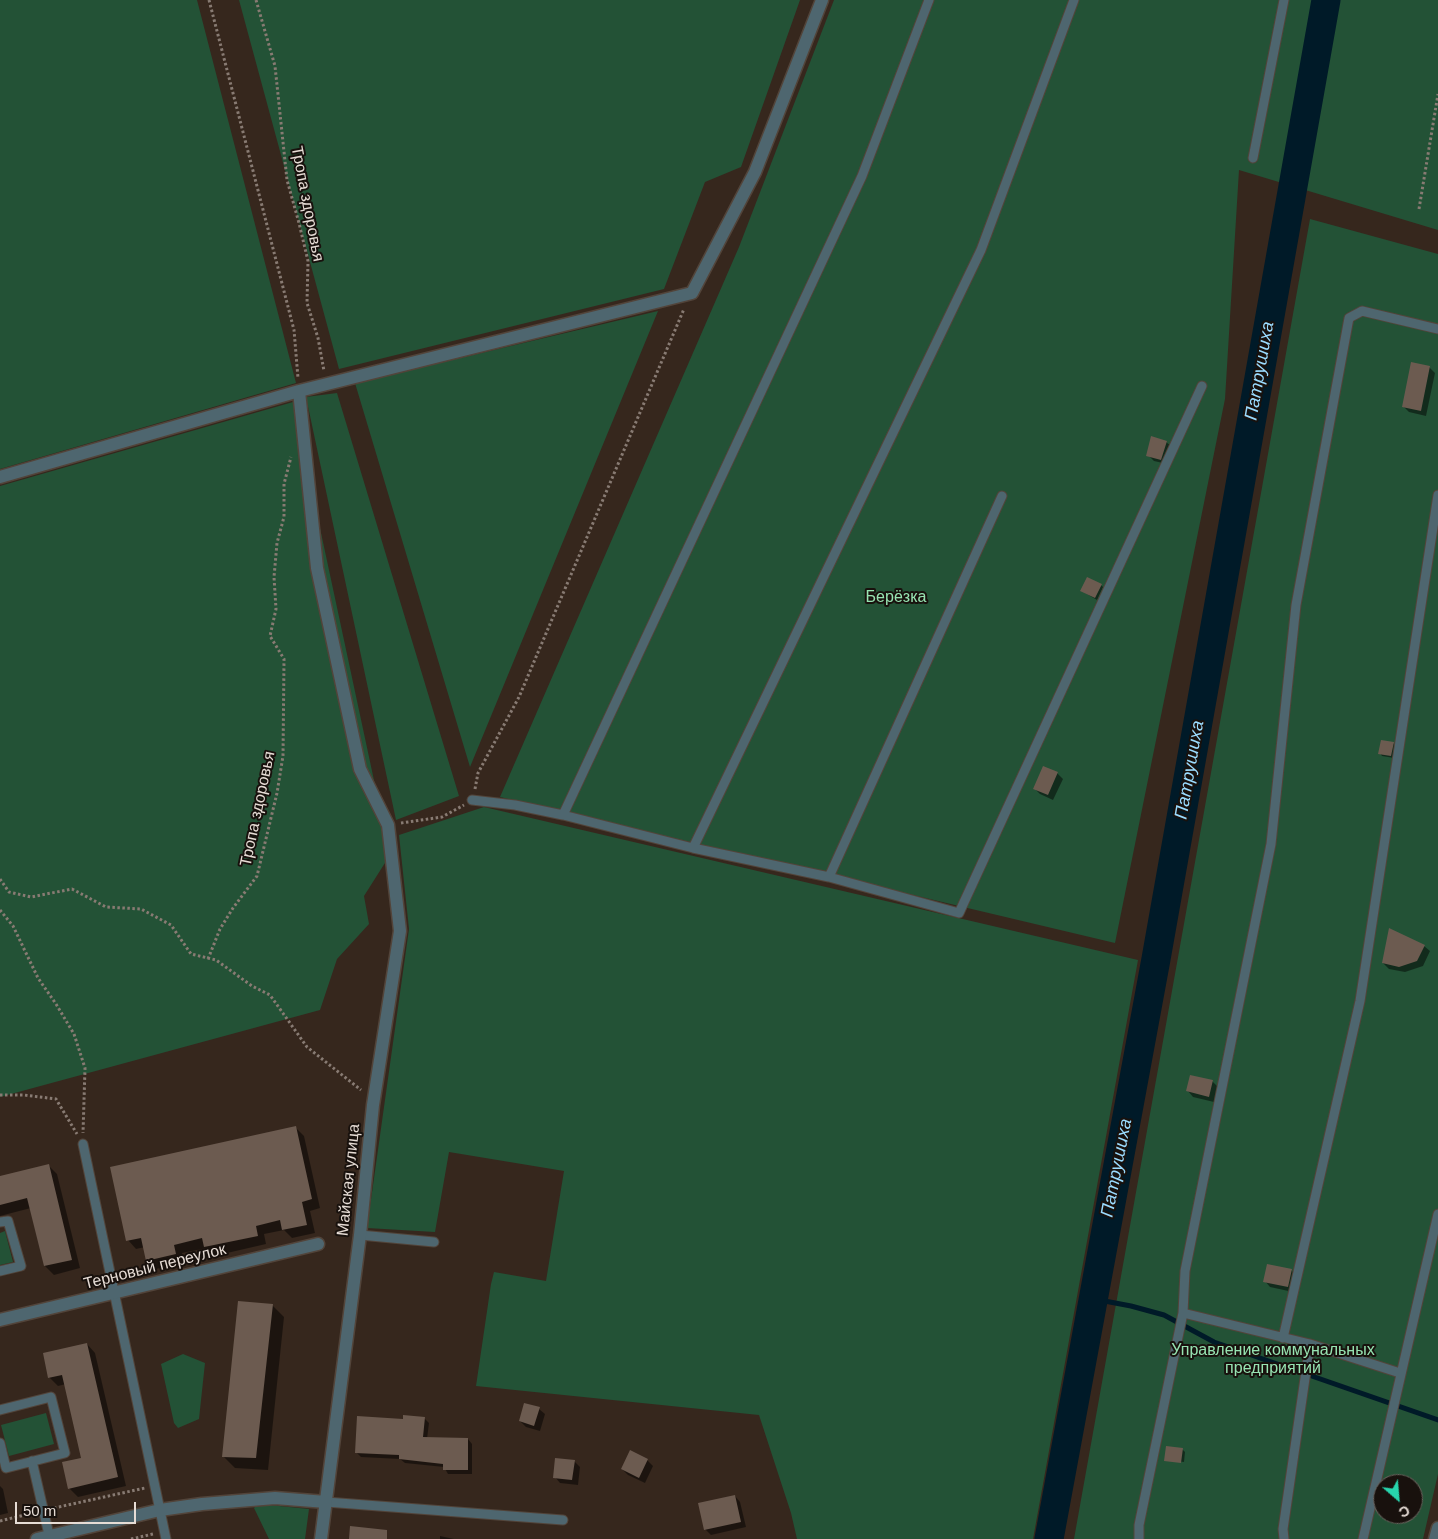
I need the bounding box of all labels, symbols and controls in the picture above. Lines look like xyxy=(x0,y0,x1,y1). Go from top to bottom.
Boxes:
street label: Тропа здоровья xyxy=(286,145,328,263)
water label: Патрушиха xyxy=(1241,320,1279,422)
park label: Берёзка xyxy=(866,588,926,608)
water label: Патрушиха xyxy=(1171,719,1209,821)
street label: Тропа здоровья xyxy=(236,750,280,868)
water label: Патрушиха xyxy=(1097,1117,1137,1219)
street label: Майская улица xyxy=(334,1123,364,1237)
street label: Терновый переулок xyxy=(82,1240,228,1294)
park label: Управление коммунальных предприятий xyxy=(1171,1341,1375,1379)
north arrow xyxy=(1373,1474,1423,1524)
scale bar xyxy=(18,1492,139,1524)
text: 50 m xyxy=(23,1502,56,1519)
text: С xyxy=(1396,1502,1412,1521)

